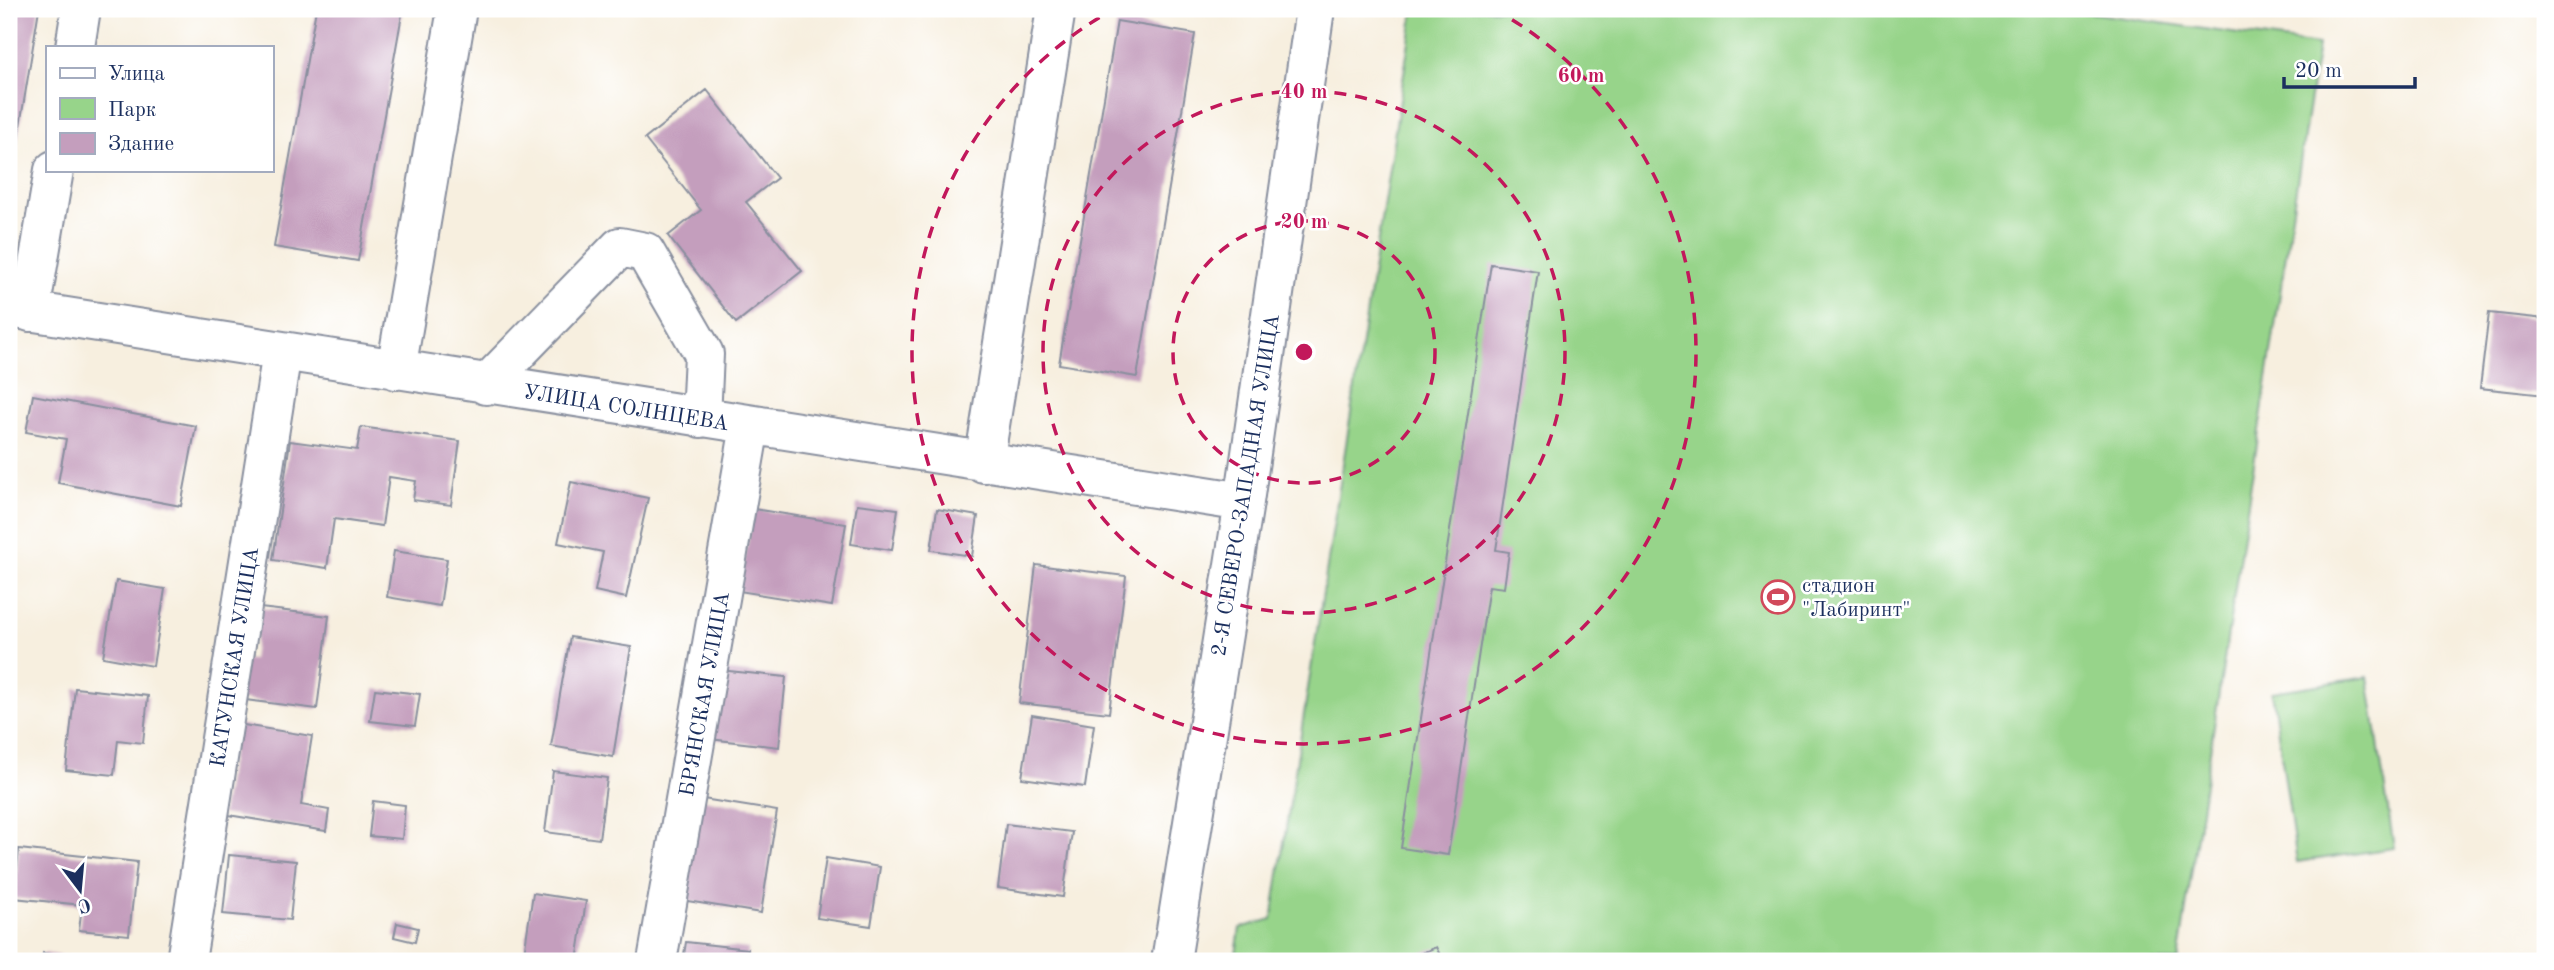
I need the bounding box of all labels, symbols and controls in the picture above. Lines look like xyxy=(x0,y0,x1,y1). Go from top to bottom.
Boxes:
legend xyxy=(46,46,273,172)
scale bar xyxy=(2284,46,2416,90)
text: 20 m xyxy=(2295,61,2342,82)
text: Улица xyxy=(108,64,165,85)
text: 60 m xyxy=(1557,66,1605,87)
text: 40 m xyxy=(1280,82,1328,103)
text: Парк xyxy=(108,100,157,121)
text: Здание xyxy=(108,134,174,155)
text: 20 m xyxy=(1280,212,1328,233)
street label: 2-Я СЕВЕРО-ЗАПАДНАЯ УЛИЦА xyxy=(1209,313,1284,658)
centre of rings xyxy=(1292,340,1316,364)
street label: УЛИЦА СОЛНЦЕВА xyxy=(522,382,730,435)
street label: КАТУНСКАЯ УЛИЦА xyxy=(208,546,263,769)
place label: стадион "Лабиринт" xyxy=(1802,576,1911,621)
sports icon: стадион "Лабиринт" xyxy=(1759,578,1797,616)
street label: БРЯНСКАЯ УЛИЦА xyxy=(677,590,734,798)
north arrow xyxy=(46,855,116,925)
text: С xyxy=(75,893,93,915)

